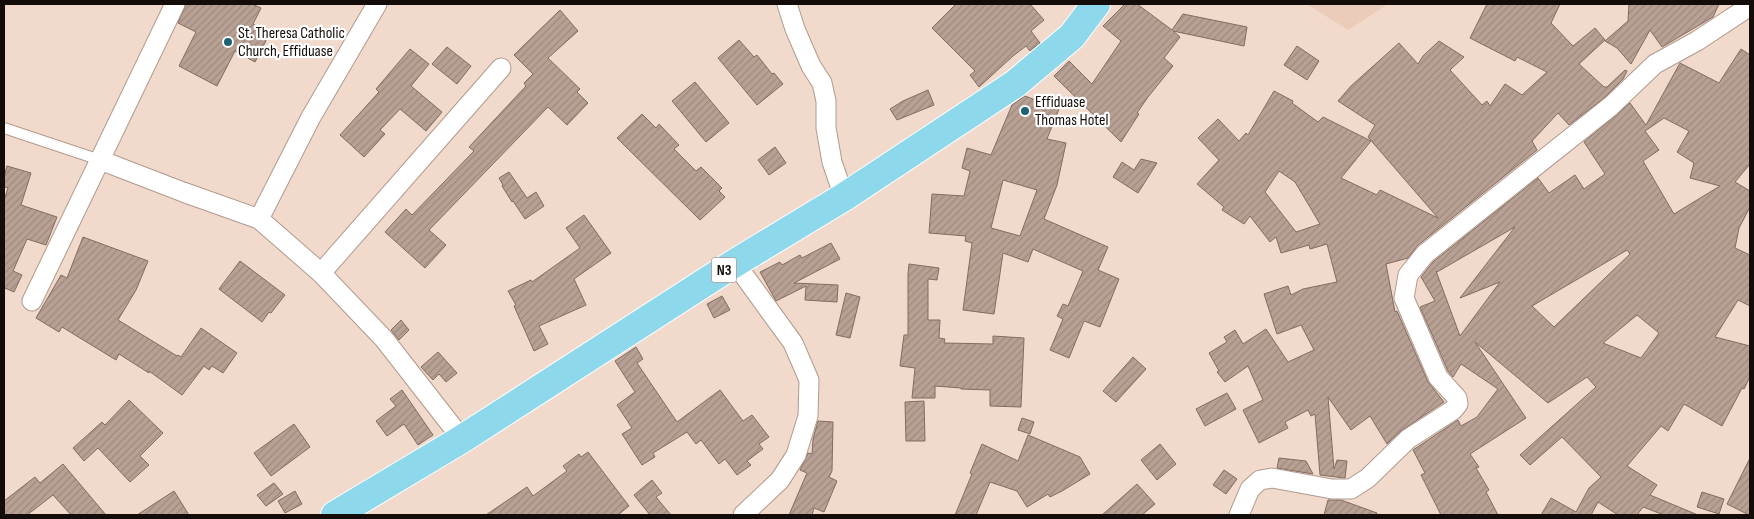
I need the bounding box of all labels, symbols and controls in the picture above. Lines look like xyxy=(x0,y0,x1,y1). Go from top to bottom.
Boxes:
place label: St. Theresa Catholic Church, Effiduase xyxy=(238,24,345,61)
marker: St. Theresa Catholic Church, Effiduase xyxy=(222,36,234,48)
place label: Effiduase Thomas Hotel xyxy=(1035,93,1109,130)
marker: Effiduase Thomas Hotel xyxy=(1019,105,1031,117)
road number: N3 xyxy=(712,258,736,282)

